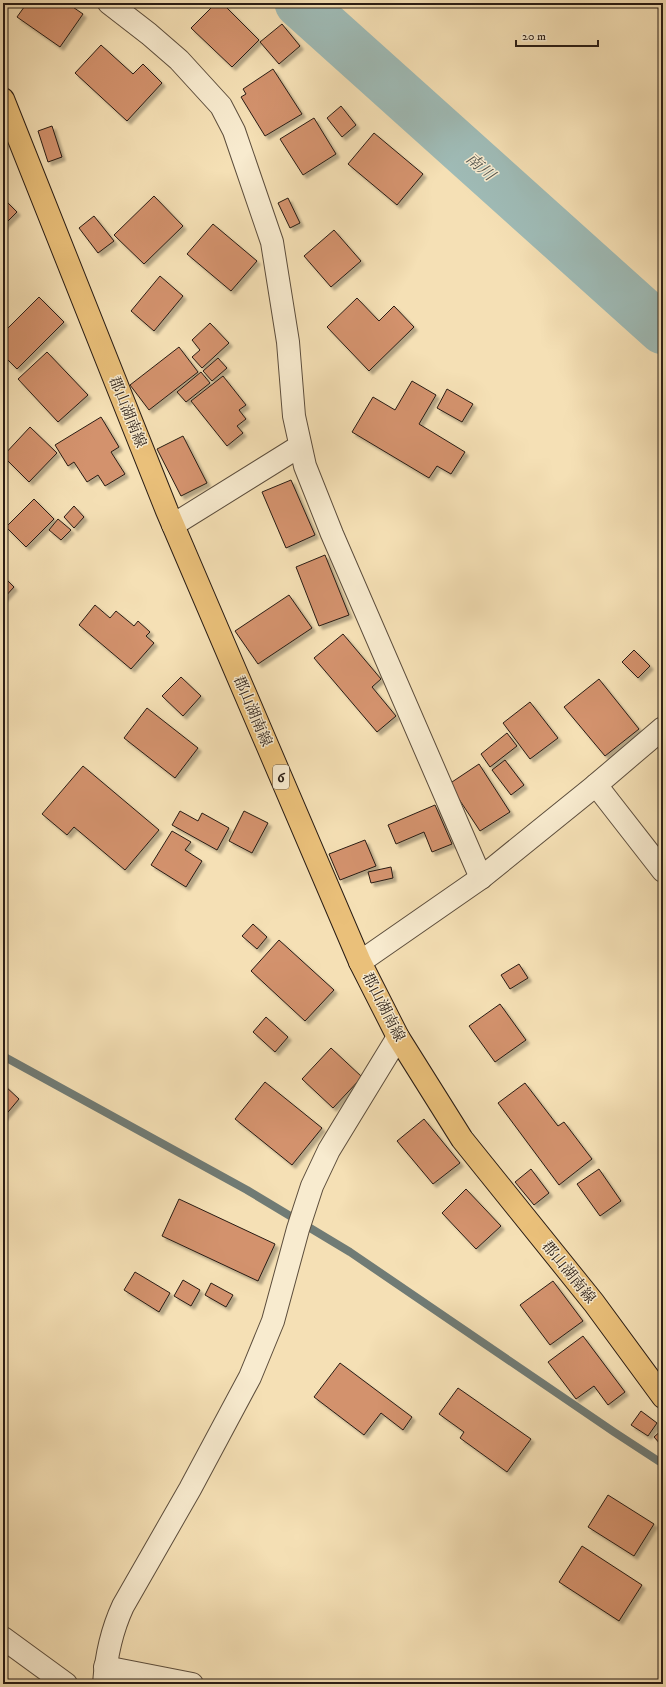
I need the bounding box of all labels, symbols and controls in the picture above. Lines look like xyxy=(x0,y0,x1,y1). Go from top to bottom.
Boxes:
scale bar xyxy=(516,22,598,48)
text: 20 m xyxy=(522,29,546,44)
water label: 南川 xyxy=(462,149,500,186)
street label: 郡山湖南線 xyxy=(105,374,150,451)
street label: 郡山湖南線 xyxy=(229,673,276,749)
road number: 6 xyxy=(273,765,289,789)
street label: 郡山湖南線 xyxy=(358,969,409,1045)
street label: 郡山湖南線 xyxy=(538,1237,600,1307)

